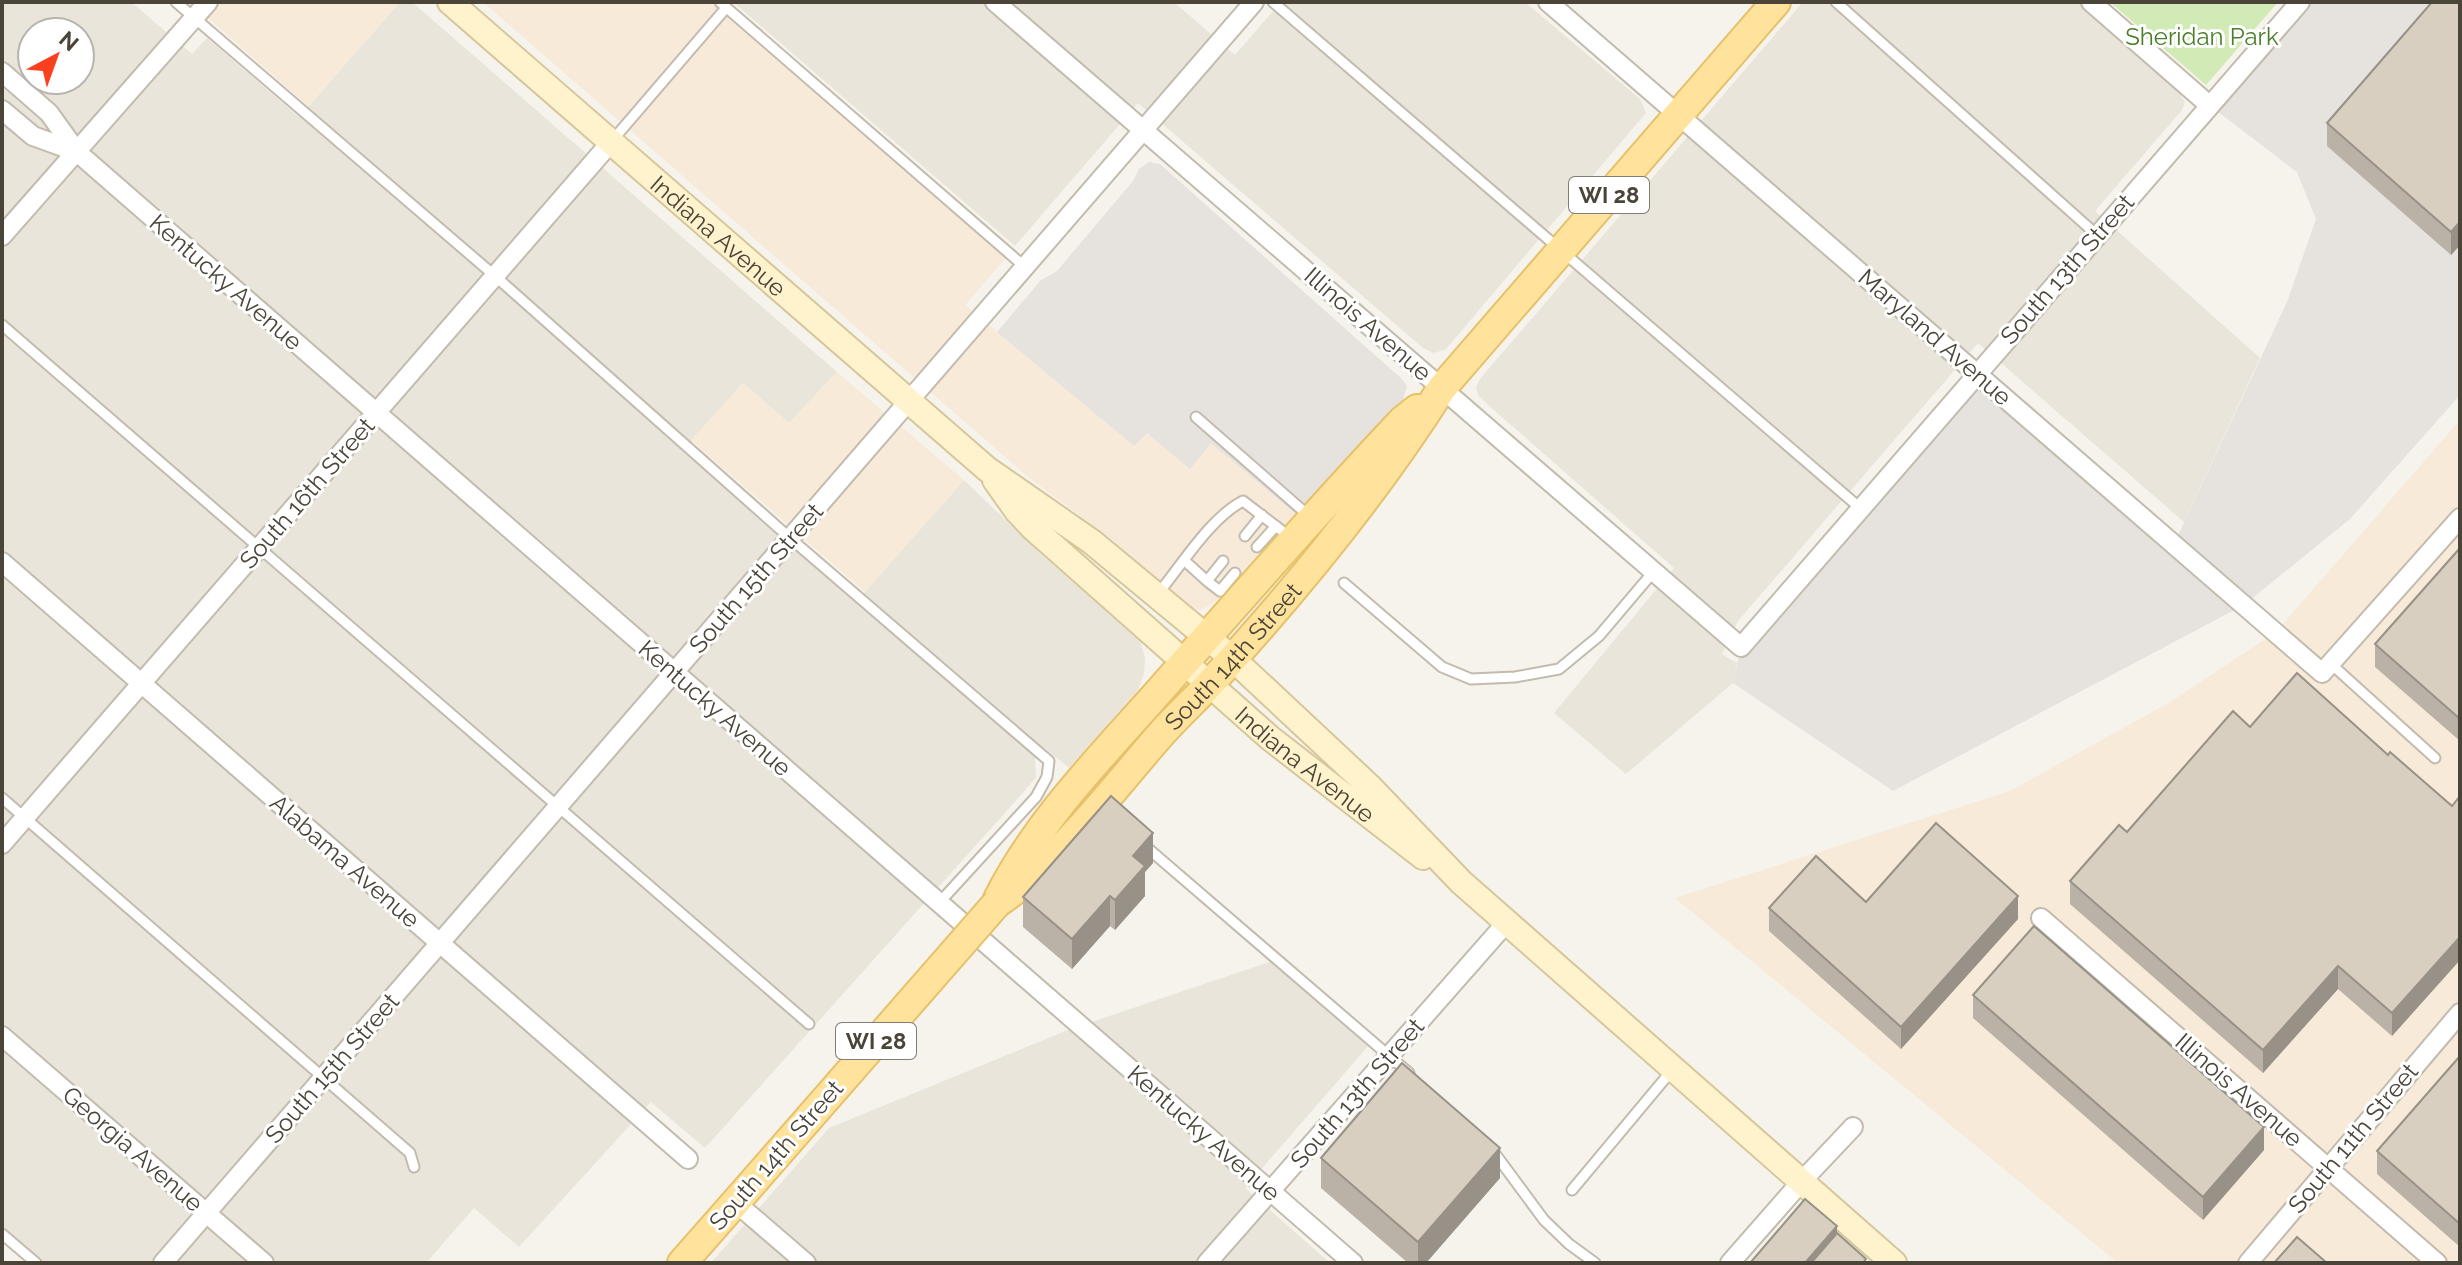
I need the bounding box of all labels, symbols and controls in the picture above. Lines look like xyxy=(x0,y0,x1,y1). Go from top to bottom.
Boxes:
north arrow xyxy=(16,16,96,96)
park label: Sheridan Park xyxy=(2125,22,2279,51)
text: N xyxy=(54,26,84,56)
street label: Indiana Avenue xyxy=(645,169,792,302)
road number: WI 28 xyxy=(1569,177,1649,213)
street label: South 13th Street xyxy=(1994,188,2140,350)
street label: Kentucky Avenue xyxy=(144,208,308,356)
street label: Illinois Avenue xyxy=(1299,261,1437,387)
street label: Maryland Avenue xyxy=(1852,263,2018,411)
street label: South 16th Street xyxy=(234,412,380,574)
street label: South 15th Street xyxy=(683,497,829,659)
street label: South 14th Street xyxy=(1158,577,1307,736)
street label: Kentucky Avenue xyxy=(633,634,797,782)
street label: Indiana Avenue xyxy=(1230,700,1381,829)
street label: Alabama Avenue xyxy=(264,788,426,934)
street label: South 15th Street xyxy=(259,987,405,1149)
street label: South 13th Street xyxy=(1284,1012,1430,1174)
road number: WI 28 xyxy=(836,1023,916,1059)
street label: Illinois Avenue xyxy=(2170,1027,2308,1153)
street label: South 11th Street xyxy=(2282,1057,2424,1219)
street label: Kentucky Avenue xyxy=(1122,1059,1286,1207)
street label: South 14th Street xyxy=(703,1074,849,1236)
street label: Georgia Avenue xyxy=(57,1080,209,1218)

